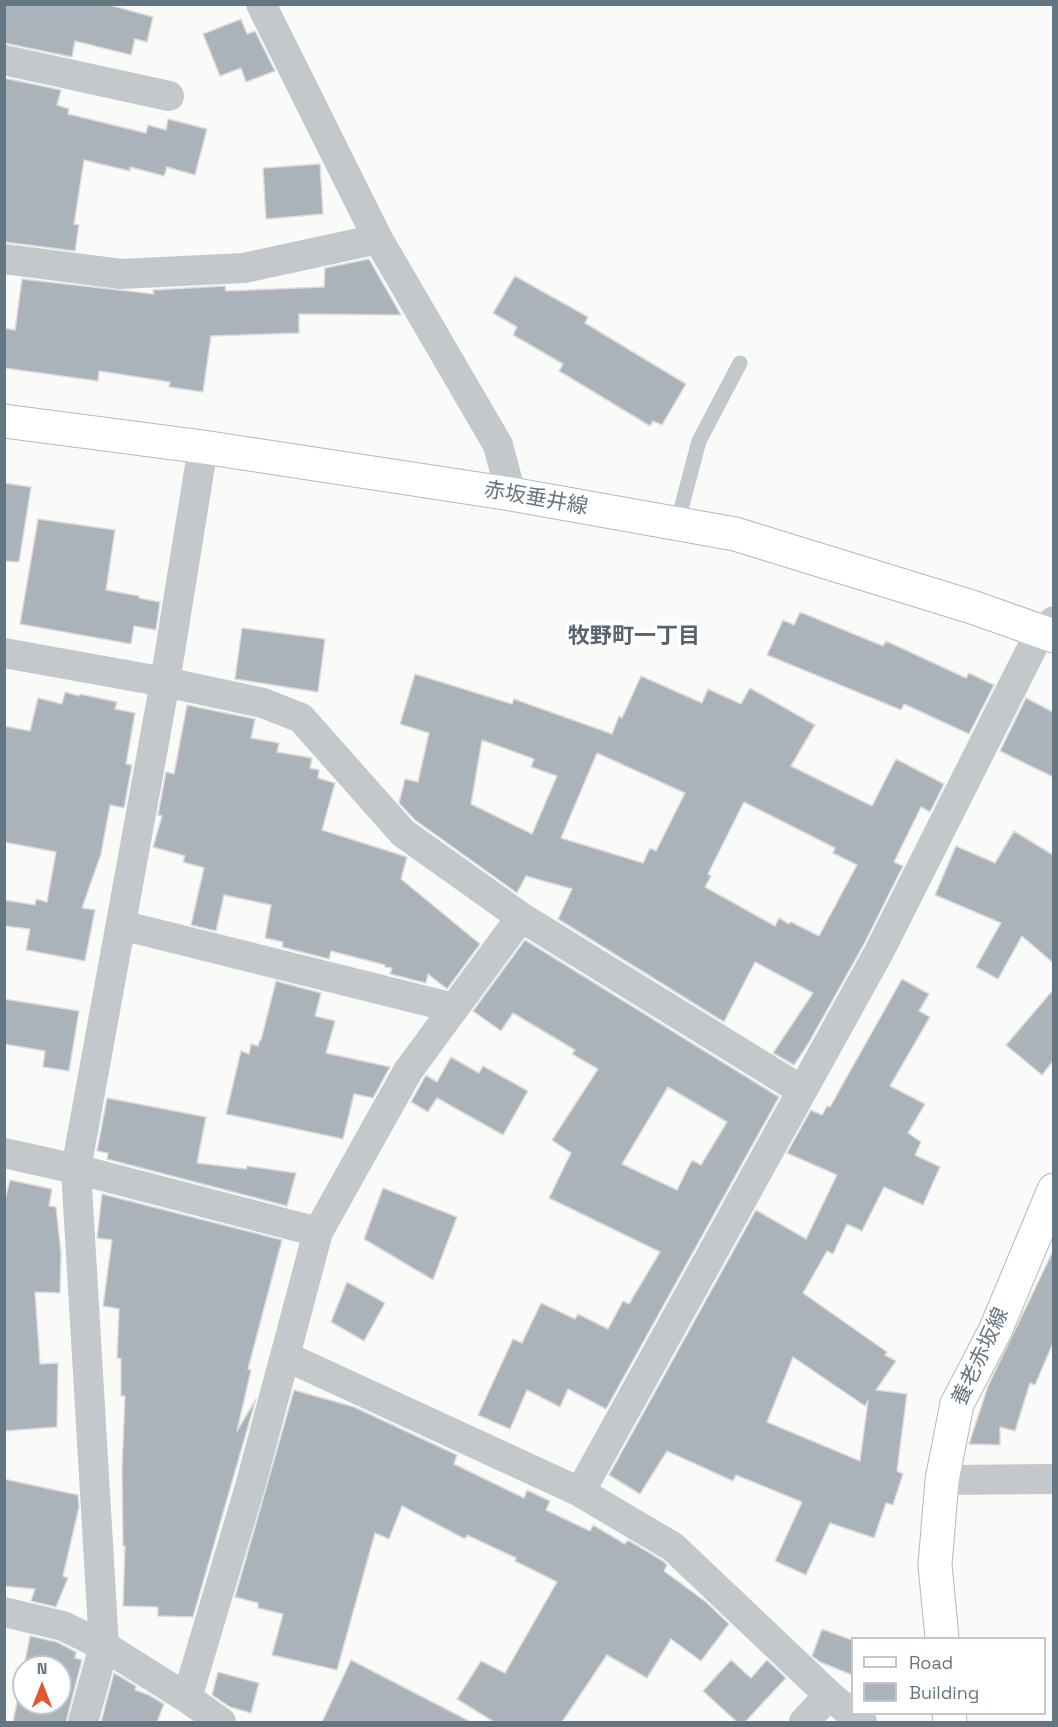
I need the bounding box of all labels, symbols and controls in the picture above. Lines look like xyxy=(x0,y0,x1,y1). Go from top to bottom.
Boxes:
street label: 赤坂垂井線 xyxy=(482,477,590,521)
district label: 牧野町一丁目 xyxy=(568,624,700,650)
street label: 養老赤坂線 xyxy=(947,1304,1015,1410)
legend xyxy=(851,1637,1046,1715)
text: Road xyxy=(909,1651,953,1674)
north arrow xyxy=(12,1655,72,1715)
text: N xyxy=(37,1658,47,1679)
text: Building xyxy=(909,1681,979,1704)

